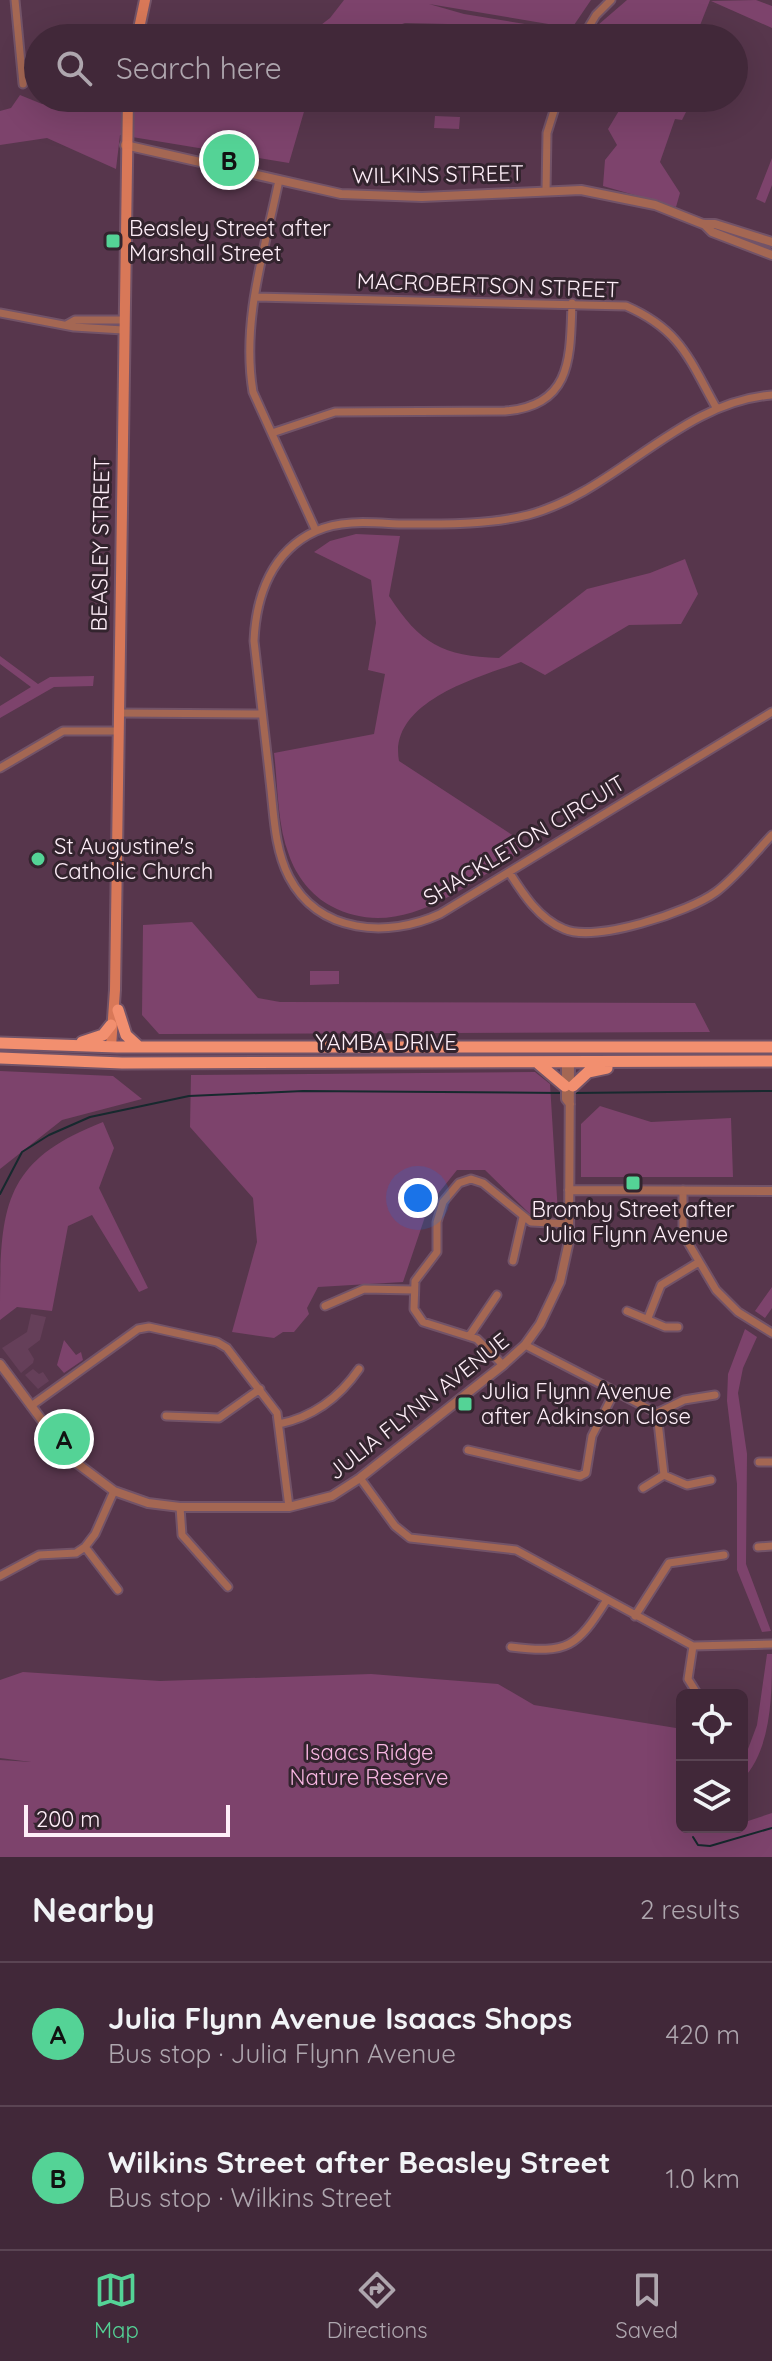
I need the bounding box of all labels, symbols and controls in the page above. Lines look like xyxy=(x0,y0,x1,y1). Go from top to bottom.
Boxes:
search box xyxy=(24,24,748,112)
icon: search xyxy=(52,46,96,90)
text: Search here xyxy=(116,49,282,87)
pin: B xyxy=(203,130,255,190)
street label: WILKINS STREET xyxy=(352,159,524,189)
place label: Beasley Street after Marshall Street xyxy=(129,214,331,267)
marker: Beasley Street after Marshall Street xyxy=(104,232,122,250)
street label: MACROBERTSON STREET xyxy=(356,266,620,304)
street label: BEASLEY STREET xyxy=(84,456,116,632)
street label: SHACKLETON CIRCUIT xyxy=(418,769,630,911)
place label: St Augustine's Catholic Church xyxy=(54,832,213,885)
marker: St Augustine's Catholic Church xyxy=(29,850,47,868)
street label: YAMBA DRIVE xyxy=(315,1028,457,1056)
marker: Bromby Street after Julia Flynn Avenue xyxy=(624,1174,642,1192)
your location xyxy=(398,1178,438,1218)
place label: Bromby Street after Julia Flynn Avenue xyxy=(531,1195,735,1248)
street label: JULIA FLYNN AVENUE xyxy=(322,1326,514,1486)
place label: Julia Flynn Avenue after Adkinson Close xyxy=(481,1377,691,1430)
marker: Julia Flynn Avenue after Adkinson Close xyxy=(456,1395,474,1413)
pin: A xyxy=(38,1409,90,1469)
map controls xyxy=(676,1689,748,1833)
button: locate xyxy=(676,1689,748,1761)
park label: Isaacs Ridge Nature Reserve xyxy=(289,1738,449,1791)
button: layers xyxy=(676,1761,748,1833)
scale bar xyxy=(24,1801,230,1837)
text: 200 m xyxy=(36,1805,100,1833)
text: Nearby xyxy=(32,1888,155,1931)
text: 2 results xyxy=(640,1893,740,1926)
text: Julia Flynn Avenue Isaacs Shops xyxy=(108,1999,572,2037)
text: A xyxy=(50,2018,66,2051)
text: 420 m xyxy=(666,2018,740,2051)
text: Bus stop · Julia Flynn Avenue xyxy=(108,2037,456,2070)
text: Wilkins Street after Beasley Street xyxy=(108,2143,611,2181)
text: B xyxy=(49,2162,67,2195)
text: 1.0 km xyxy=(665,2162,740,2195)
text: Bus stop · Wilkins Street xyxy=(108,2181,392,2214)
tab: Map xyxy=(94,2268,139,2344)
tab: Directions xyxy=(327,2268,427,2344)
tab: Saved xyxy=(615,2268,678,2344)

